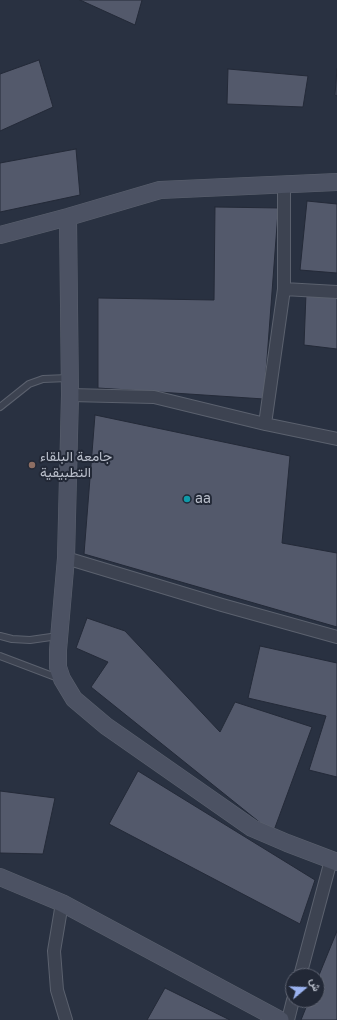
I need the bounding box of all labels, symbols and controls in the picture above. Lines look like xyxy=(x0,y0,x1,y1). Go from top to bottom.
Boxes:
place label: جامعة البلقاء التطبيقية xyxy=(40,449,112,482)
marker: جامعة البلقاء التطبيقية xyxy=(27,460,37,470)
place label: aa xyxy=(195,491,211,507)
marker: aa xyxy=(182,494,192,504)
north arrow xyxy=(285,968,325,1008)
text: ش xyxy=(308,976,324,993)

